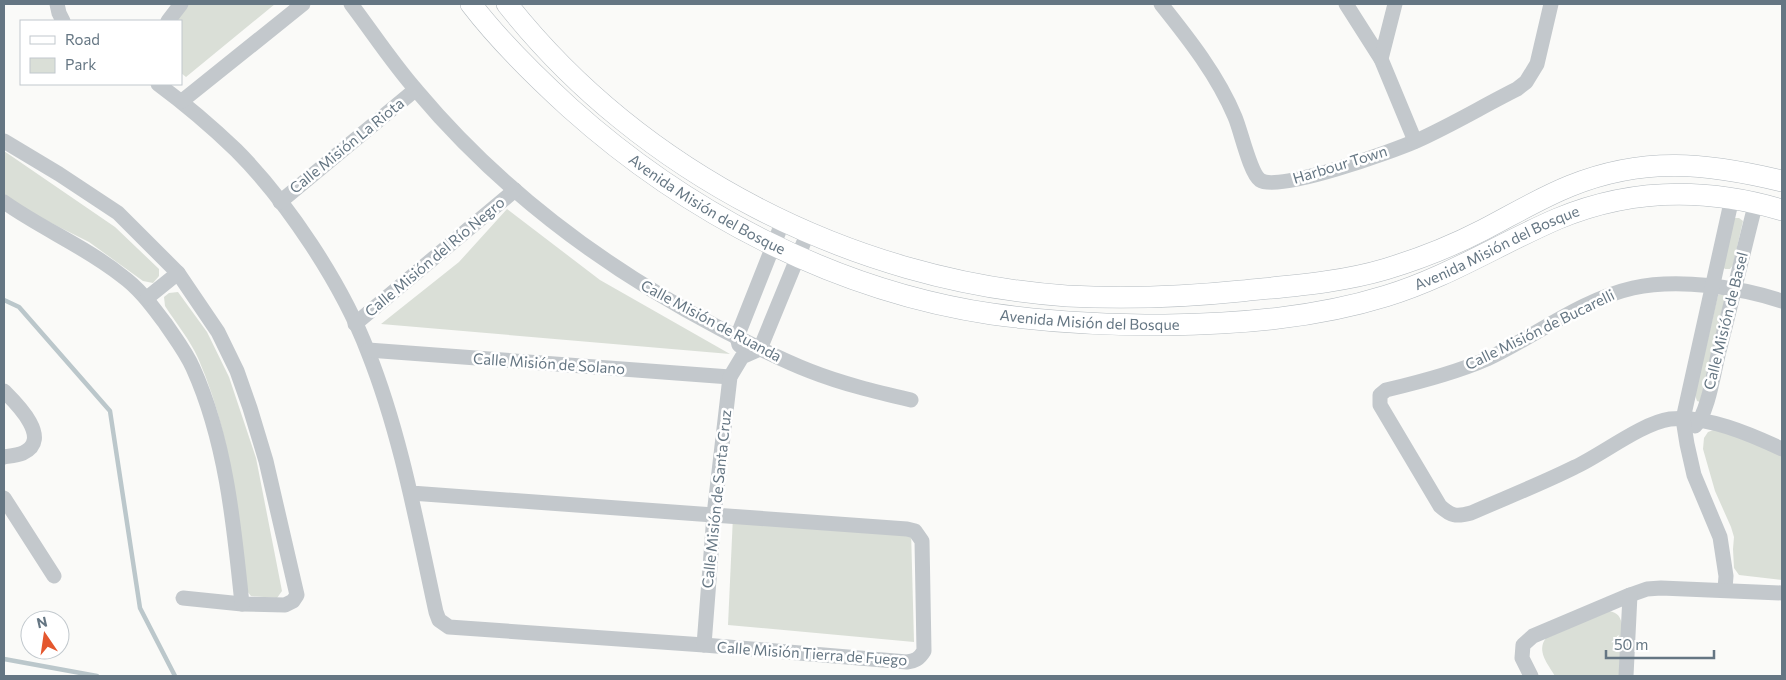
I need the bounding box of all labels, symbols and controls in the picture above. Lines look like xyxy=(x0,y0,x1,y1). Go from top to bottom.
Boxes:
legend xyxy=(20,20,182,85)
text: Road xyxy=(65,30,100,48)
text: Park xyxy=(65,55,96,73)
street label: Calle Misión La Riota xyxy=(286,94,407,197)
street label: Harbour Town xyxy=(1290,141,1389,187)
street label: Avenida Misión del Bosque xyxy=(626,150,789,258)
street label: Calle Misión del Río Negro xyxy=(361,192,508,320)
street label: Avenida Misión del Bosque xyxy=(1411,201,1582,293)
street label: Calle Misión de Basel xyxy=(1699,250,1751,392)
street label: Calle Misión de Ruanda xyxy=(638,275,785,365)
street label: Calle Misión de Bucarelli xyxy=(1462,285,1617,373)
street label: Avenida Misión del Bosque xyxy=(999,305,1180,333)
street label: Calle Misión de Solano xyxy=(472,349,626,377)
street label: Calle Misión de Santa Cruz xyxy=(698,409,734,589)
north arrow xyxy=(20,610,70,660)
text: N xyxy=(35,612,49,631)
scale bar xyxy=(1606,628,1714,660)
text: 50 m xyxy=(1614,635,1648,653)
street label: Calle Misión Tierra de Fuego xyxy=(716,637,908,669)

